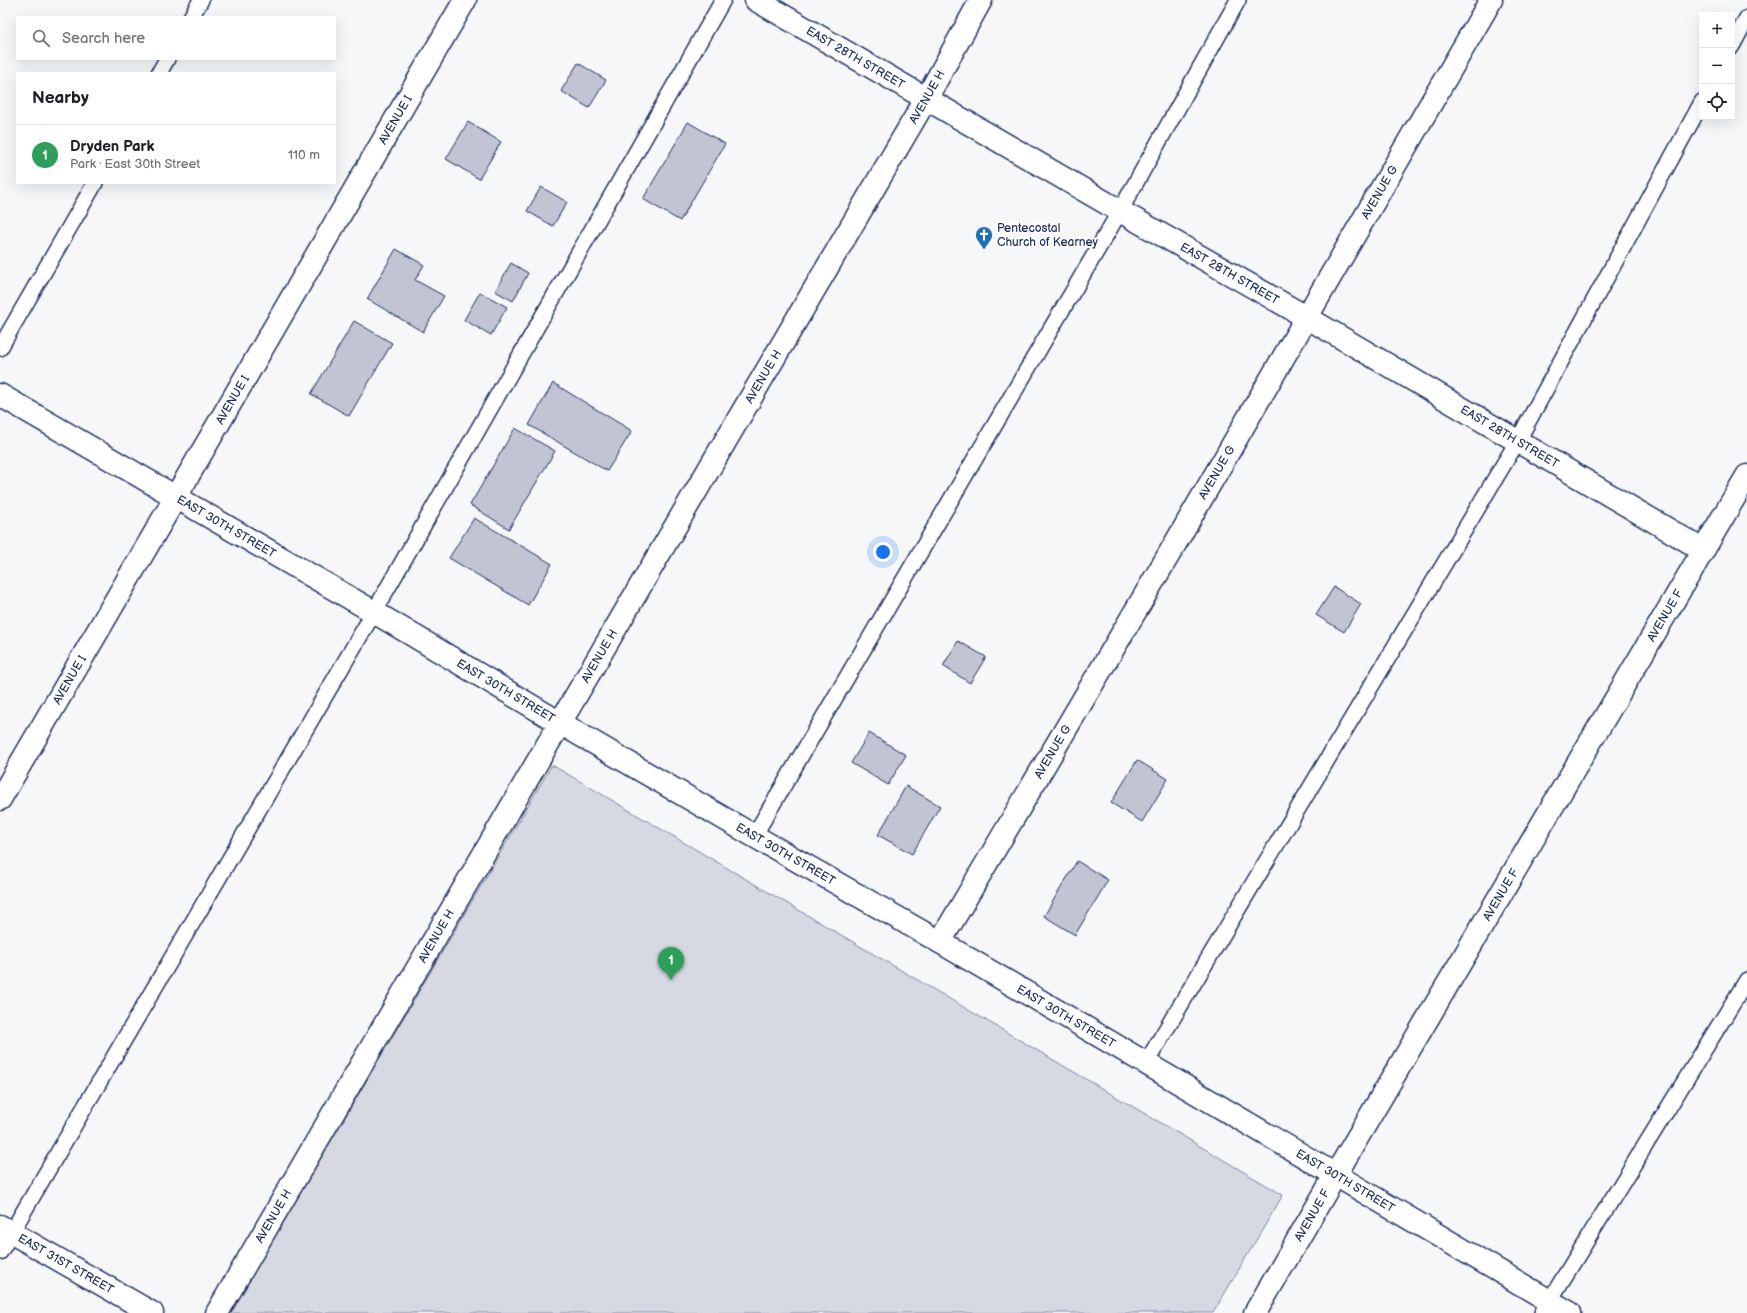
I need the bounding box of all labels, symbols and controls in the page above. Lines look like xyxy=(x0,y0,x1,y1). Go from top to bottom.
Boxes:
map controls xyxy=(1699,12,1735,120)
button: + xyxy=(1699,12,1735,48)
search box xyxy=(16,16,336,60)
street label: EAST 28TH STREET xyxy=(803,23,908,93)
icon: search xyxy=(30,27,52,49)
text: Search here xyxy=(62,29,145,48)
button: − xyxy=(1699,48,1735,84)
street label: AVENUE H xyxy=(906,68,948,127)
button: locate xyxy=(1699,84,1735,120)
text: Nearby xyxy=(32,88,89,108)
street label: AVENUE I xyxy=(375,92,416,147)
text: Dryden Park xyxy=(70,137,154,156)
text: 1 xyxy=(42,147,48,163)
text: 110 m xyxy=(288,147,320,163)
text: Park · East 30th Street xyxy=(70,156,200,172)
street label: AVENUE G xyxy=(1358,163,1401,222)
place label: Pentecostal Church of Kearney xyxy=(997,221,1098,250)
church icon: Pentecostal Church of Kearney xyxy=(974,225,994,250)
street label: EAST 28TH STREET xyxy=(1177,239,1283,308)
street label: AVENUE H xyxy=(742,347,785,406)
street label: AVENUE I xyxy=(212,372,253,427)
street label: EAST 28TH STREET xyxy=(1458,402,1562,472)
street label: AVENUE G xyxy=(1195,443,1238,502)
street label: EAST 30TH STREET xyxy=(174,492,280,562)
your location xyxy=(873,542,893,562)
street label: AVENUE F xyxy=(1644,586,1686,644)
street label: AVENUE H xyxy=(578,627,621,686)
street label: AVENUE I xyxy=(49,652,90,707)
street label: EAST 30TH STREET xyxy=(454,656,559,726)
street label: AVENUE G xyxy=(1031,722,1074,781)
street label: EAST 30TH STREET xyxy=(733,820,839,889)
street label: AVENUE F xyxy=(1479,865,1522,923)
street label: AVENUE H xyxy=(415,907,458,966)
pin: 1 xyxy=(658,947,684,980)
street label: EAST 30TH STREET xyxy=(1014,981,1119,1052)
street label: EAST 30TH STREET xyxy=(1293,1146,1398,1216)
street label: AVENUE F xyxy=(1291,1186,1333,1244)
street label: AVENUE H xyxy=(252,1187,295,1246)
street label: EAST 31ST STREET xyxy=(15,1230,117,1297)

